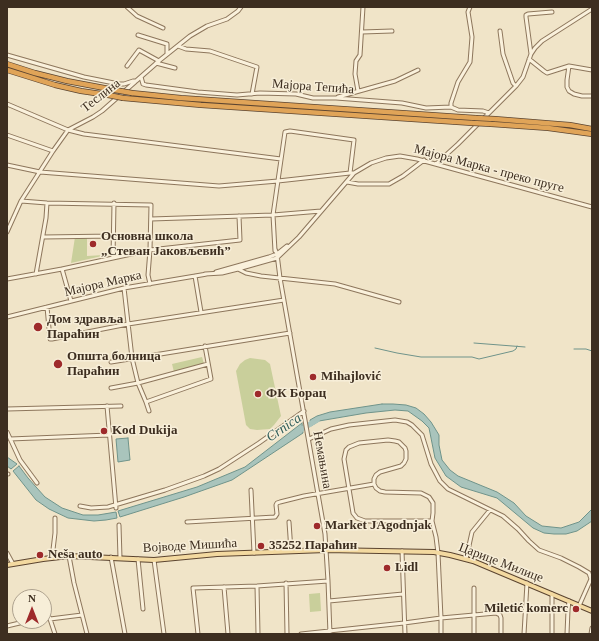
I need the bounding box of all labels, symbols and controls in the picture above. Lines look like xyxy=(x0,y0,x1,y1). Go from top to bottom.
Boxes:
street label: Теслина xyxy=(78,76,124,116)
street label: Мајора Тепића xyxy=(271,76,355,98)
street label: Мајора Марка - преко пруге xyxy=(412,141,566,197)
place label: Основна школа „Стеван Јаковљевић” xyxy=(101,229,231,260)
marker: Основна школа „Стеван Јаковљевић” xyxy=(88,239,98,249)
street label: Мајора Марка xyxy=(63,268,143,300)
place label: Дом здравља Параћин xyxy=(47,312,123,343)
marker: Дом здравља Параћин xyxy=(32,321,44,333)
place label: Општа болница Параћин xyxy=(67,349,161,380)
marker: Општа болница Параћин xyxy=(52,358,64,370)
place label: Mihajlović xyxy=(321,369,381,385)
marker: Mihajlović xyxy=(308,372,318,382)
place label: ФК Борац xyxy=(266,386,326,402)
marker: ФК Борац xyxy=(253,389,263,399)
water label: Crnica xyxy=(263,410,305,446)
place label: Kod Dukija xyxy=(112,423,177,439)
marker: Kod Dukija xyxy=(99,426,109,436)
street label: Немањина xyxy=(309,430,335,490)
place label: Market JAgodnjak xyxy=(325,518,432,534)
marker: Market JAgodnjak xyxy=(312,521,322,531)
street label: Војводе Мишића xyxy=(142,536,238,556)
place label: 35252 Параћин xyxy=(269,538,357,554)
street label: Царице Милице xyxy=(457,540,545,586)
marker: 35252 Параћин xyxy=(256,541,266,551)
place label: Neša auto xyxy=(48,547,103,563)
marker: Neša auto xyxy=(35,550,45,560)
place label: Lidl xyxy=(395,560,418,576)
marker: Lidl xyxy=(382,563,392,573)
north arrow xyxy=(12,589,52,629)
text: N xyxy=(28,592,36,604)
place label: Miletić komerc xyxy=(484,601,568,617)
marker: Miletić komerc xyxy=(571,604,581,614)

